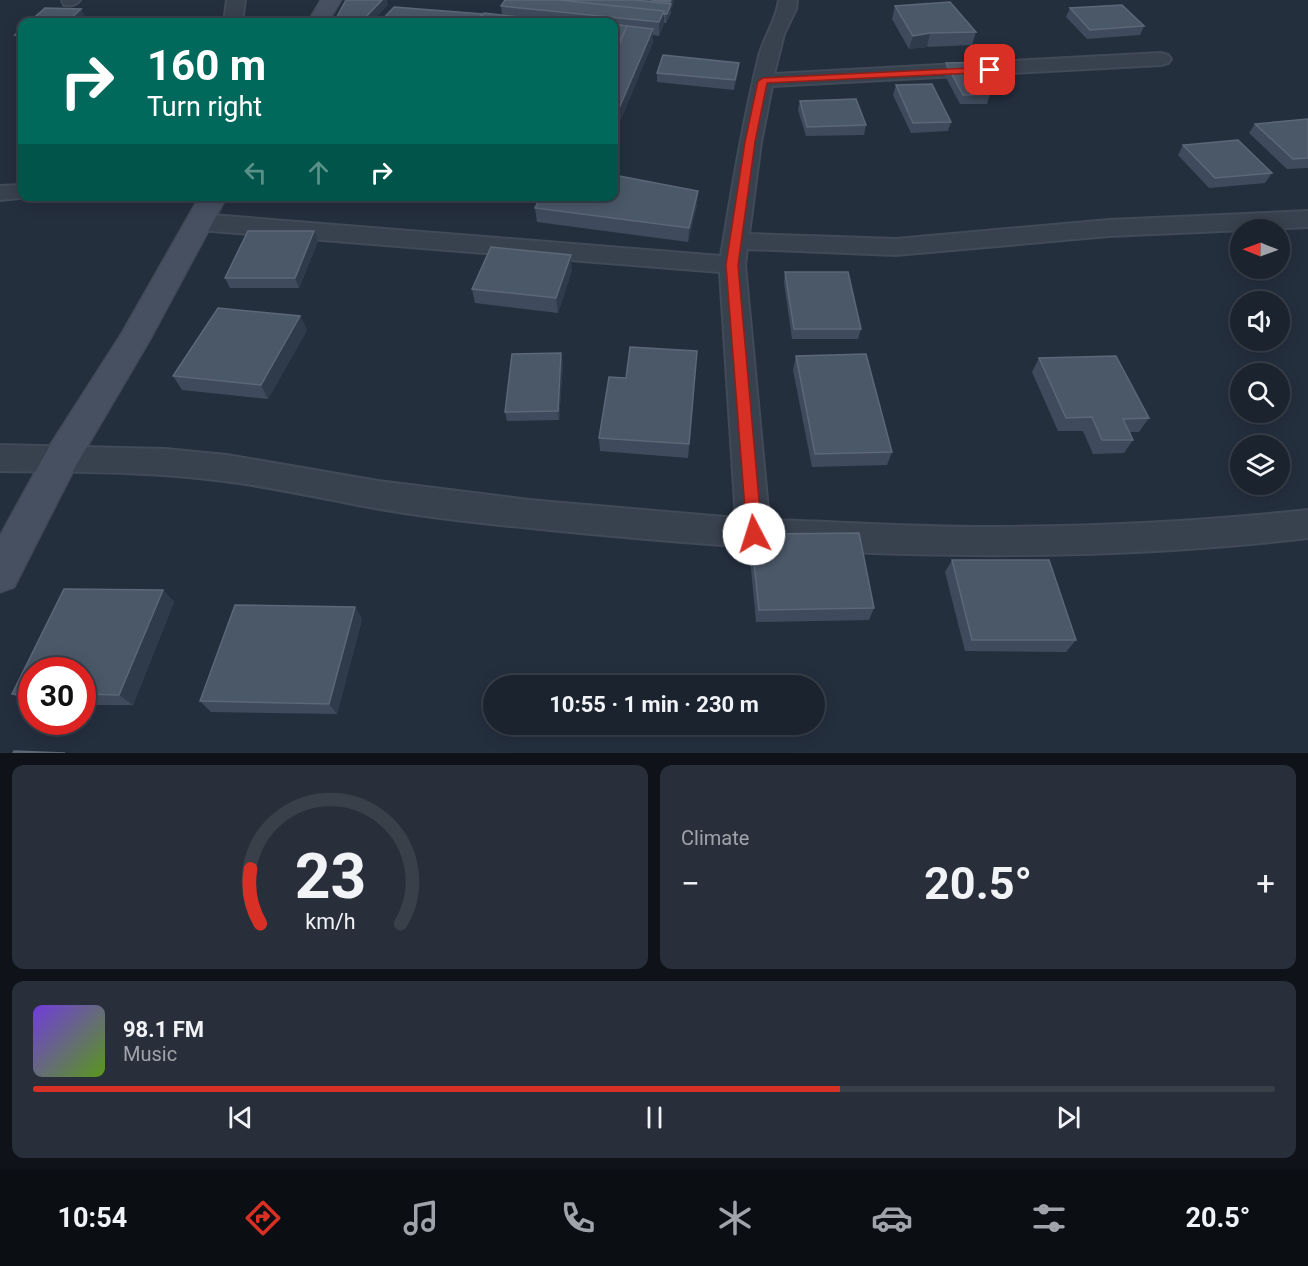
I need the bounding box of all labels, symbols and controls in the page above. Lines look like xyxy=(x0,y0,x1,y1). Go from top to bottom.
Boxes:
text: 160 m xyxy=(147,41,266,90)
icon: right xyxy=(48,42,126,120)
pin xyxy=(964,44,1015,95)
icon: arrive xyxy=(973,53,1006,86)
text: Turn right xyxy=(147,91,262,123)
icon: left xyxy=(239,156,272,189)
icon: ahead xyxy=(302,156,335,189)
icon: right xyxy=(365,156,398,189)
north arrow xyxy=(1230,219,1290,279)
map controls xyxy=(1230,219,1290,495)
button: sound xyxy=(1230,291,1290,351)
button: search xyxy=(1230,363,1290,423)
button: layers xyxy=(1230,435,1290,495)
position arrow xyxy=(722,502,786,566)
speed limit sign: 30 xyxy=(18,657,96,735)
text: 10:55 · 1 min · 230 m xyxy=(549,692,759,717)
text: Climate xyxy=(681,826,749,850)
text: 23 xyxy=(294,840,366,913)
text: 20.5° xyxy=(924,857,1032,910)
text: − xyxy=(681,864,700,903)
text: + xyxy=(1256,864,1275,903)
text: km/h xyxy=(305,909,355,934)
text: 98.1 FM xyxy=(123,1017,204,1042)
text: Music xyxy=(123,1042,177,1066)
icon: previous xyxy=(224,1101,257,1134)
icon: pause xyxy=(638,1101,671,1134)
icon: next xyxy=(1052,1101,1085,1134)
icon: directions xyxy=(242,1197,284,1239)
icon: music xyxy=(400,1197,442,1239)
icon: phone xyxy=(557,1197,599,1239)
icon: climate xyxy=(714,1197,756,1239)
icon: car xyxy=(871,1197,913,1239)
icon: filters xyxy=(1028,1197,1070,1239)
text: 10:54 xyxy=(58,1202,127,1234)
text: 20.5° xyxy=(1185,1202,1250,1234)

